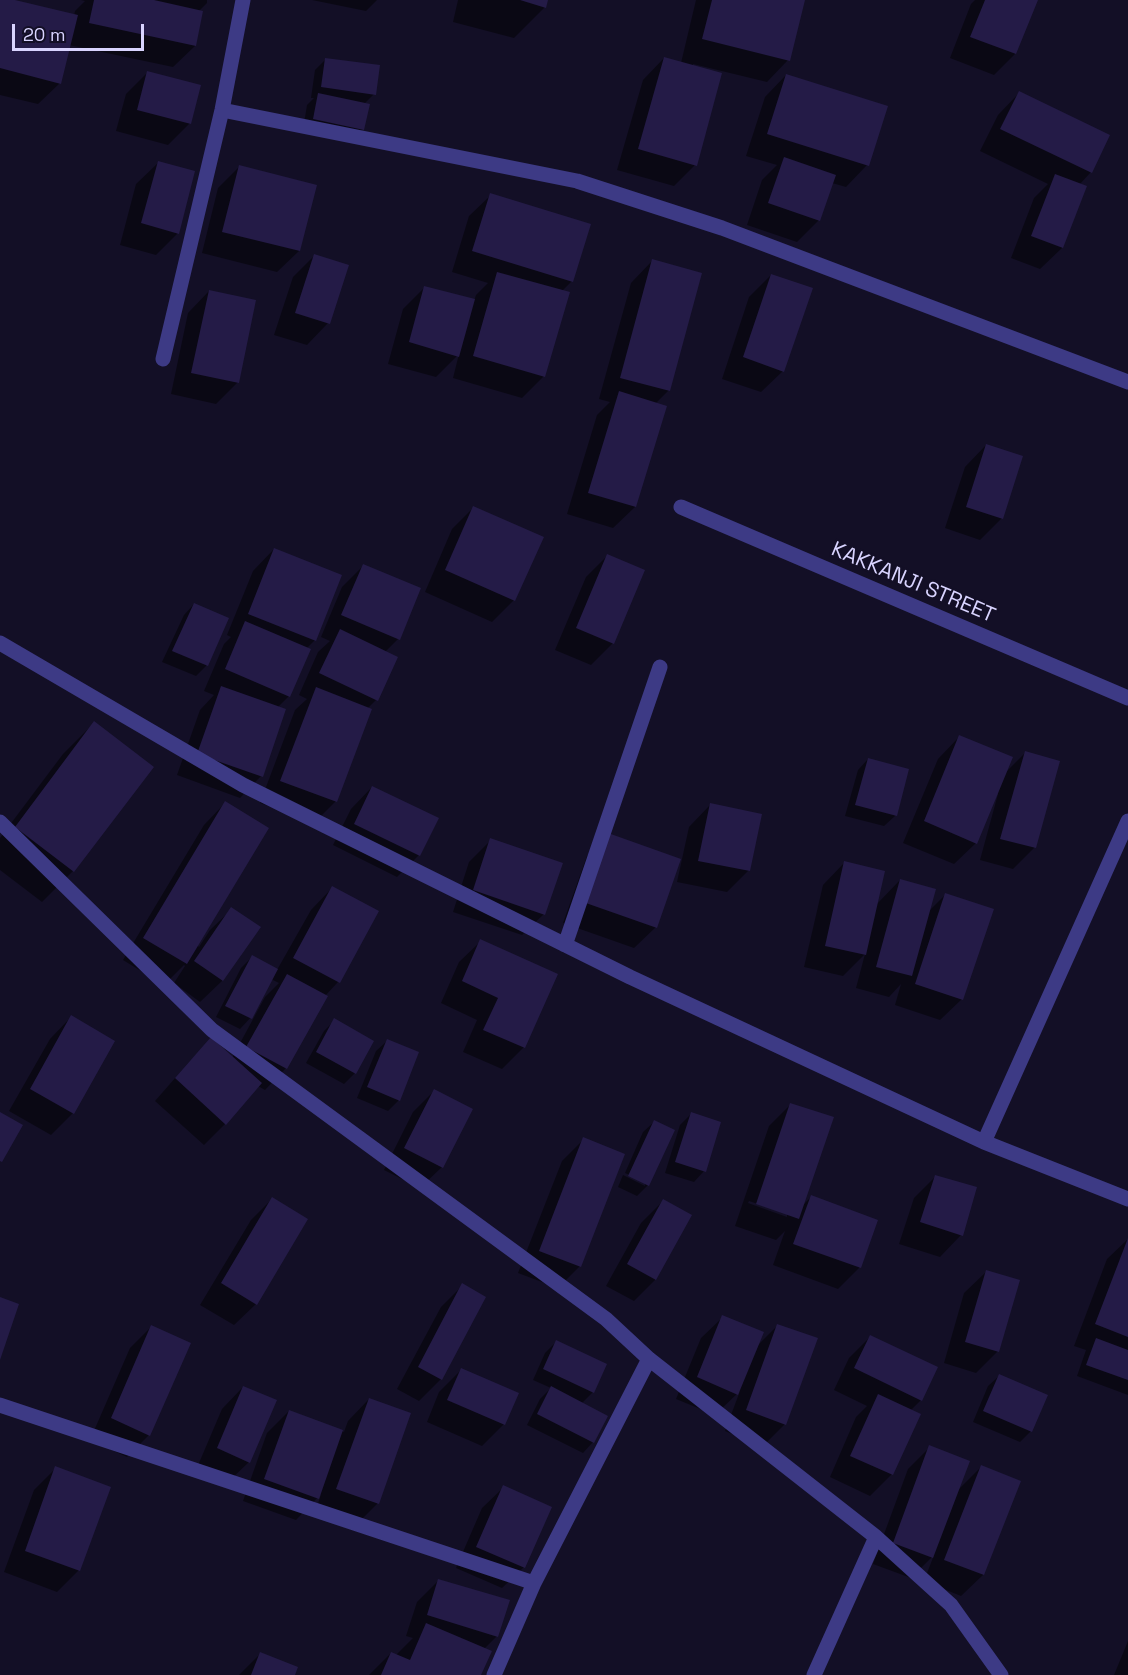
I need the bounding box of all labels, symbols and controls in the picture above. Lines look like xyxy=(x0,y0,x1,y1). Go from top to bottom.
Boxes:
scale bar xyxy=(15,12,147,50)
text: 20 m xyxy=(23,23,66,46)
street label: KAKKANJI STREET xyxy=(827,537,999,629)

